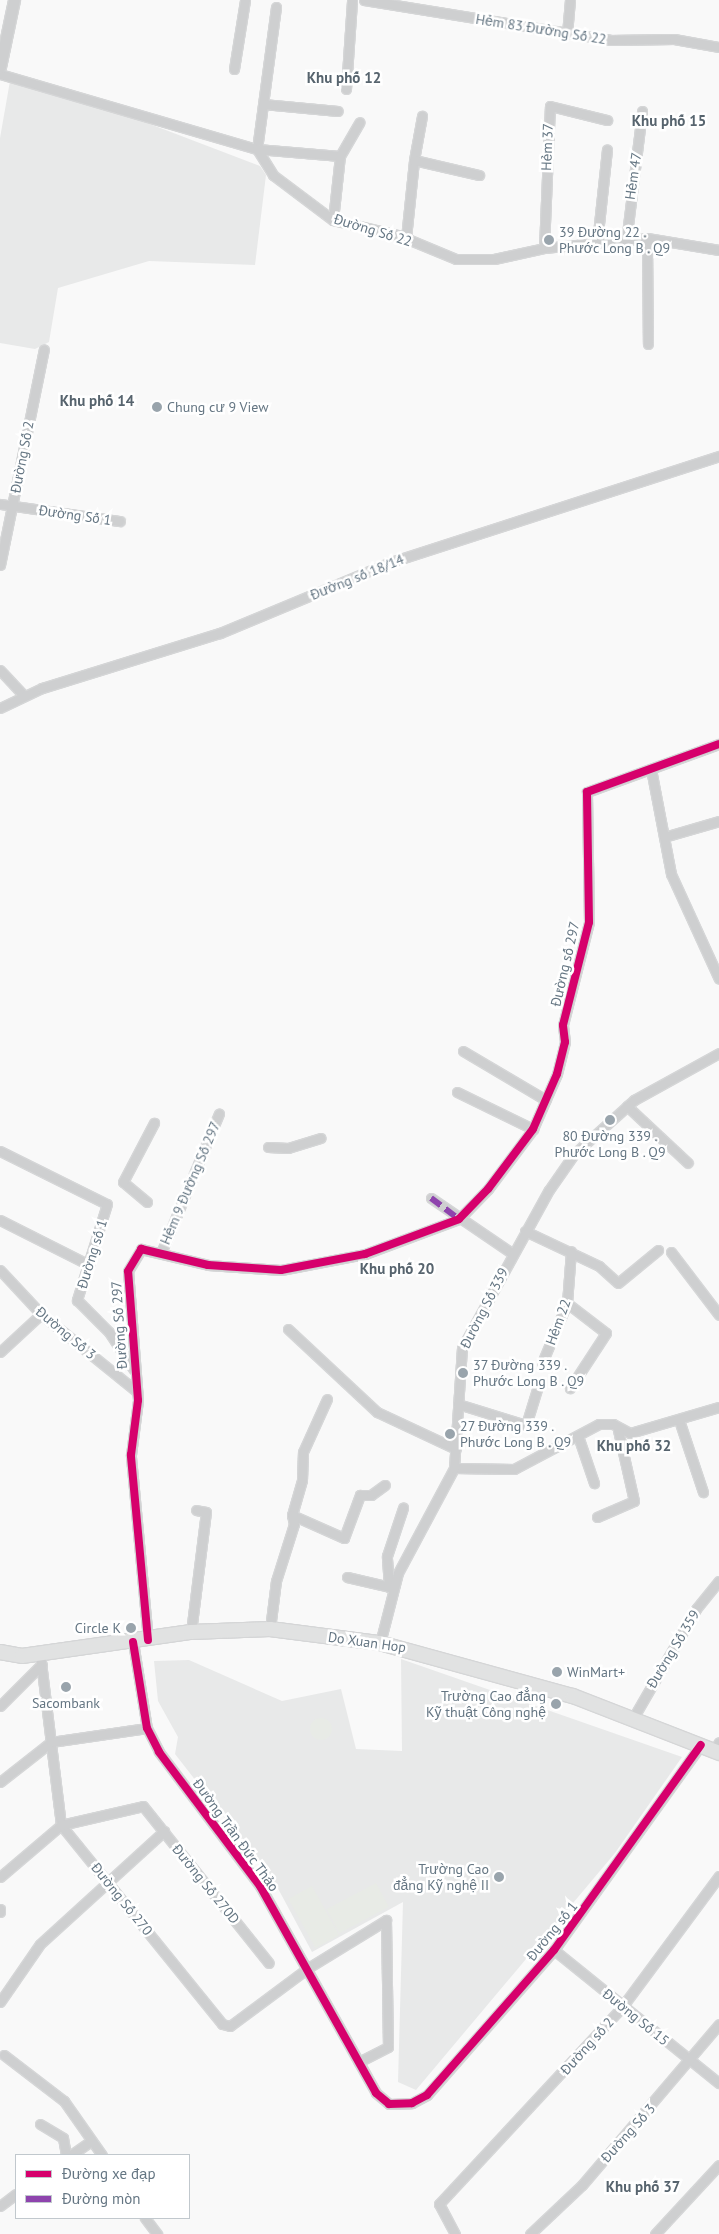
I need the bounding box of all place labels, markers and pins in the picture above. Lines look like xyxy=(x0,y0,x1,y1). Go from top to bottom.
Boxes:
place label: 39 Đường 22 . Phước Long B . Q9 xyxy=(559,224,672,256)
marker: 39 Đường 22 . Phước Long B . Q9 xyxy=(543,234,555,246)
place label: Chung cư 9 View xyxy=(167,399,269,415)
marker: Chung cư 9 View xyxy=(151,401,163,413)
marker: 80 Đường 339 . Phước Long B . Q9 xyxy=(604,1114,616,1126)
place label: 80 Đường 339 . Phước Long B . Q9 xyxy=(554,1128,666,1160)
place label: 37 Đường 339 . Phước Long B . Q9 xyxy=(473,1357,586,1390)
marker: 37 Đường 339 . Phước Long B . Q9 xyxy=(457,1367,469,1379)
place label: 27 Đường 339 . Phước Long B . Q9 xyxy=(460,1418,573,1450)
marker: 27 Đường 339 . Phước Long B . Q9 xyxy=(444,1428,456,1440)
place label: Circle K xyxy=(75,1620,121,1636)
marker: Circle K xyxy=(125,1622,137,1634)
place label: WinMart+ xyxy=(567,1664,625,1680)
marker: WinMart+ xyxy=(551,1666,563,1678)
marker: Sacombank xyxy=(60,1681,72,1693)
place label: Trường Cao đẳng Kỹ thuật Công nghệ xyxy=(426,1688,546,1720)
place label: Sacombank xyxy=(32,1695,100,1711)
marker: Trường Cao đẳng Kỹ thuật Công nghệ xyxy=(550,1698,562,1710)
place label: Trường Cao đẳng Kỹ nghệ II xyxy=(393,1861,489,1894)
marker: Trường Cao đẳng Kỹ nghệ II xyxy=(493,1871,505,1883)

